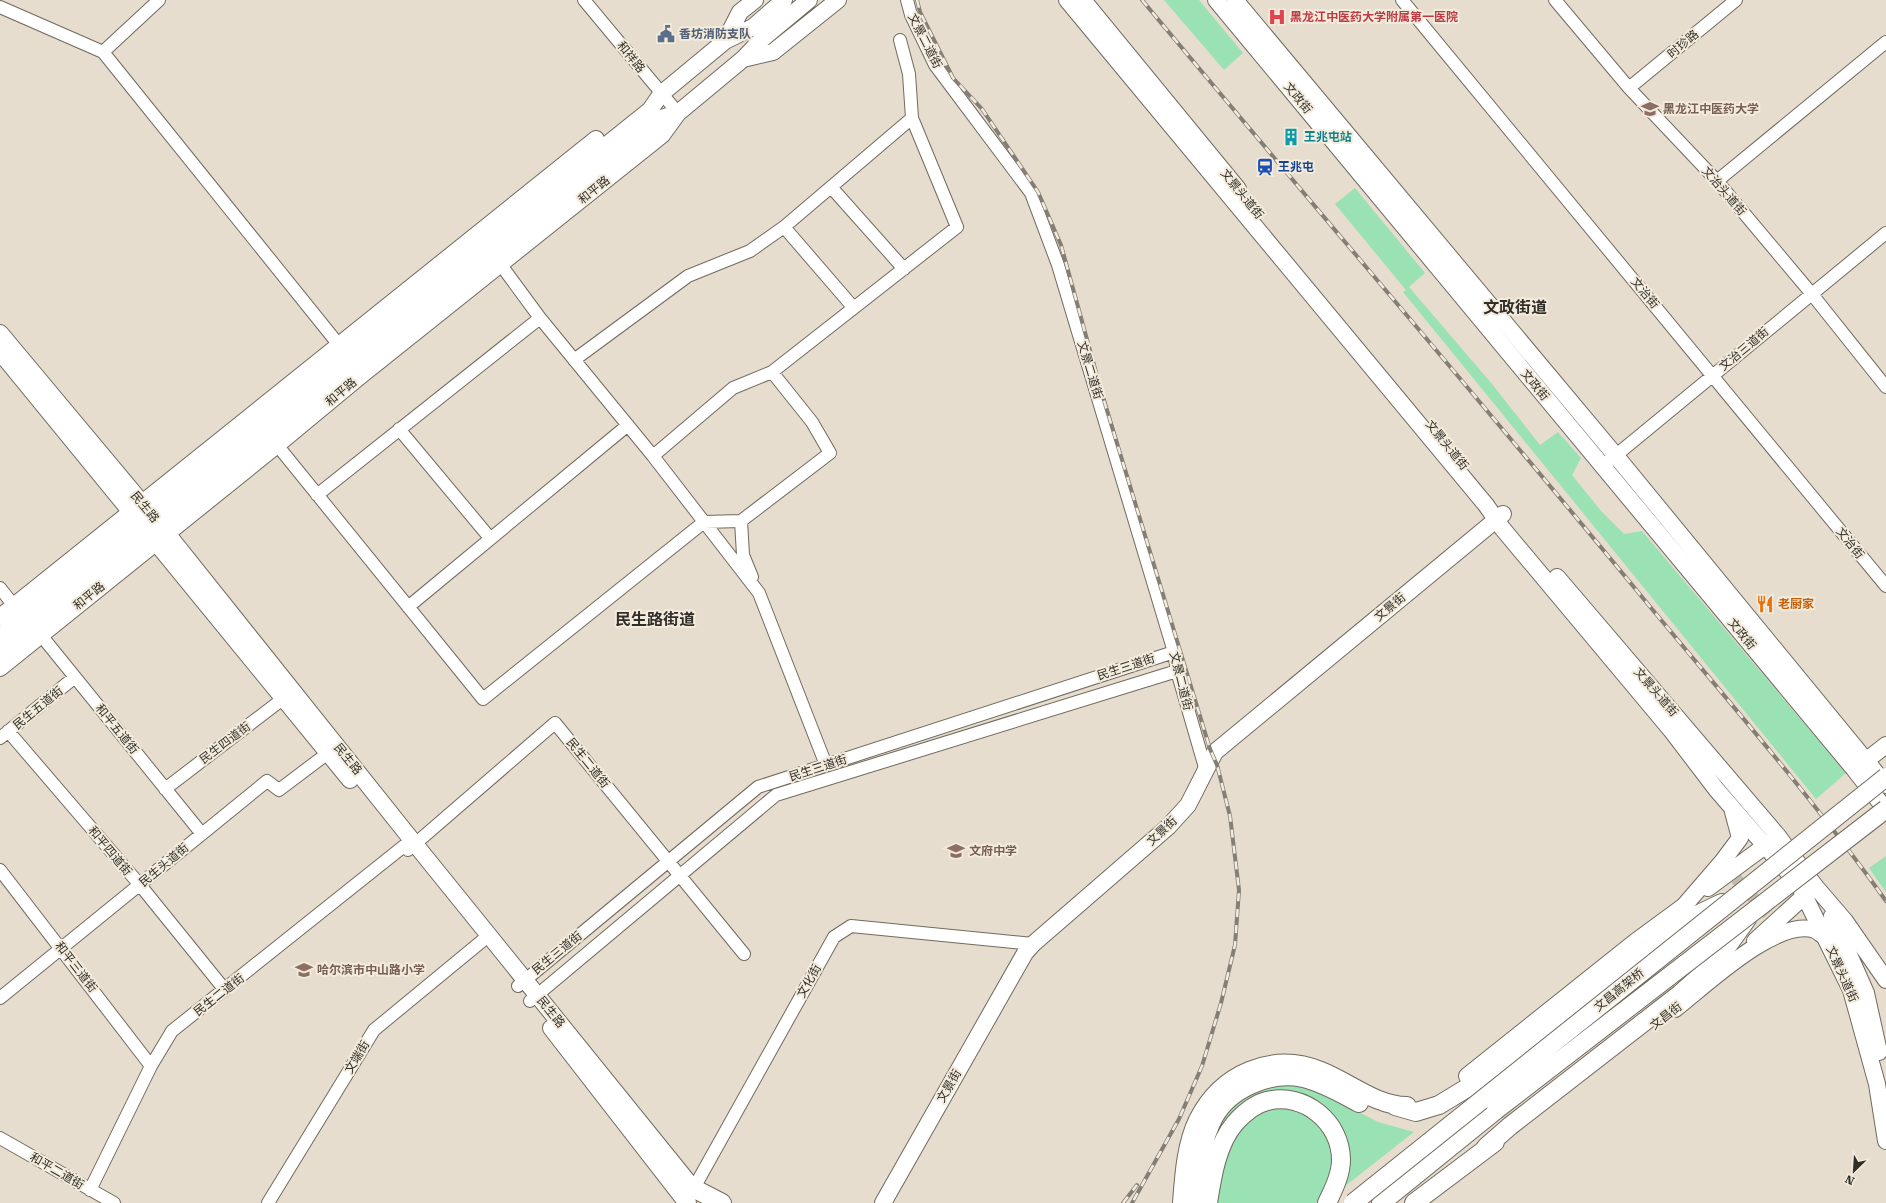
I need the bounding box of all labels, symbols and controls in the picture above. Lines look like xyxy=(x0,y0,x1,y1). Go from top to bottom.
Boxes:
hospital icon: 黑龙江中医药大学附属第一医院 xyxy=(1267,7,1287,27)
place label: 黑龙江中医药大学附属第一医院 xyxy=(1290,10,1458,24)
street label: 文景二道街 xyxy=(905,11,945,71)
public building icon: 香坊消防支队 xyxy=(656,24,676,44)
place label: 香坊消防支队 xyxy=(679,27,751,41)
street label: 时珍路 xyxy=(1665,27,1701,61)
street label: 和祥路 xyxy=(614,39,648,75)
street label: 文政街 xyxy=(1281,80,1315,116)
school or university icon: 黑龙江中医药大学 xyxy=(1640,99,1660,119)
place label: 黑龙江中医药大学 xyxy=(1663,102,1759,116)
building icon: 王兆屯站 xyxy=(1281,127,1301,147)
place label: 王兆屯站 xyxy=(1304,130,1352,144)
station icon: 王兆屯 xyxy=(1255,157,1275,177)
place label: 王兆屯 xyxy=(1278,160,1314,174)
street label: 文治头道街 xyxy=(1699,164,1749,218)
street label: 文景头道街 xyxy=(1218,166,1266,222)
street label: 和平路 xyxy=(576,173,612,207)
street label: 文治街 xyxy=(1628,275,1662,311)
district label: 文政街道 xyxy=(1483,298,1547,317)
street label: 文治三道街 xyxy=(1717,324,1771,374)
street label: 文景二道街 xyxy=(1075,339,1105,401)
street label: 文政街 xyxy=(1518,367,1552,403)
street label: 和平路 xyxy=(323,375,359,409)
street label: 文景头道街 xyxy=(1423,417,1471,473)
street label: 民生路 xyxy=(128,489,162,525)
street label: 文治街 xyxy=(1833,525,1867,561)
street label: 和平路 xyxy=(71,579,107,613)
street label: 文景街 xyxy=(1372,590,1408,624)
restaurant icon: 老厨家 xyxy=(1755,594,1775,614)
place label: 老厨家 xyxy=(1778,597,1814,611)
district label: 民生路街道 xyxy=(615,610,695,629)
street label: 文政街 xyxy=(1725,616,1759,652)
street label: 文景二道街 xyxy=(1167,650,1195,712)
street label: 民生三道街 xyxy=(1095,651,1157,683)
street label: 文景头道街 xyxy=(1631,665,1681,719)
street label: 民生五道街 xyxy=(10,684,66,732)
street label: 和平五道街 xyxy=(93,701,141,757)
street label: 民生四道街 xyxy=(197,719,253,767)
street label: 民生二道街 xyxy=(564,735,612,791)
street label: 民生路 xyxy=(331,741,365,777)
street label: 民生三道街 xyxy=(787,752,849,784)
street label: 文景街 xyxy=(1144,814,1180,848)
street label: 和平四道街 xyxy=(85,824,135,878)
street label: 民生头道街 xyxy=(137,840,191,890)
school or university icon: 文府中学 xyxy=(946,841,966,861)
place label: 文府中学 xyxy=(969,844,1017,858)
street label: 民生三道街 xyxy=(529,929,585,977)
street label: 和平三道街 xyxy=(52,939,100,995)
street label: 文景头道街 xyxy=(1823,944,1861,1004)
school or university icon: 哈尔滨市中山路小学 xyxy=(294,960,314,980)
street label: 文化街 xyxy=(794,962,824,1000)
place label: 哈尔滨市中山路小学 xyxy=(317,963,425,977)
street label: 文昌高架桥 xyxy=(1591,966,1647,1014)
street label: 民生二道街 xyxy=(191,971,247,1019)
street label: 民生路 xyxy=(534,994,568,1030)
street label: 文昌街 xyxy=(1648,999,1684,1033)
street label: 文端街 xyxy=(342,1038,372,1076)
street label: 文景街 xyxy=(934,1067,964,1105)
street label: 和平二道街 xyxy=(28,1150,86,1192)
north arrow xyxy=(1834,1151,1874,1191)
text: N xyxy=(1843,1172,1857,1187)

